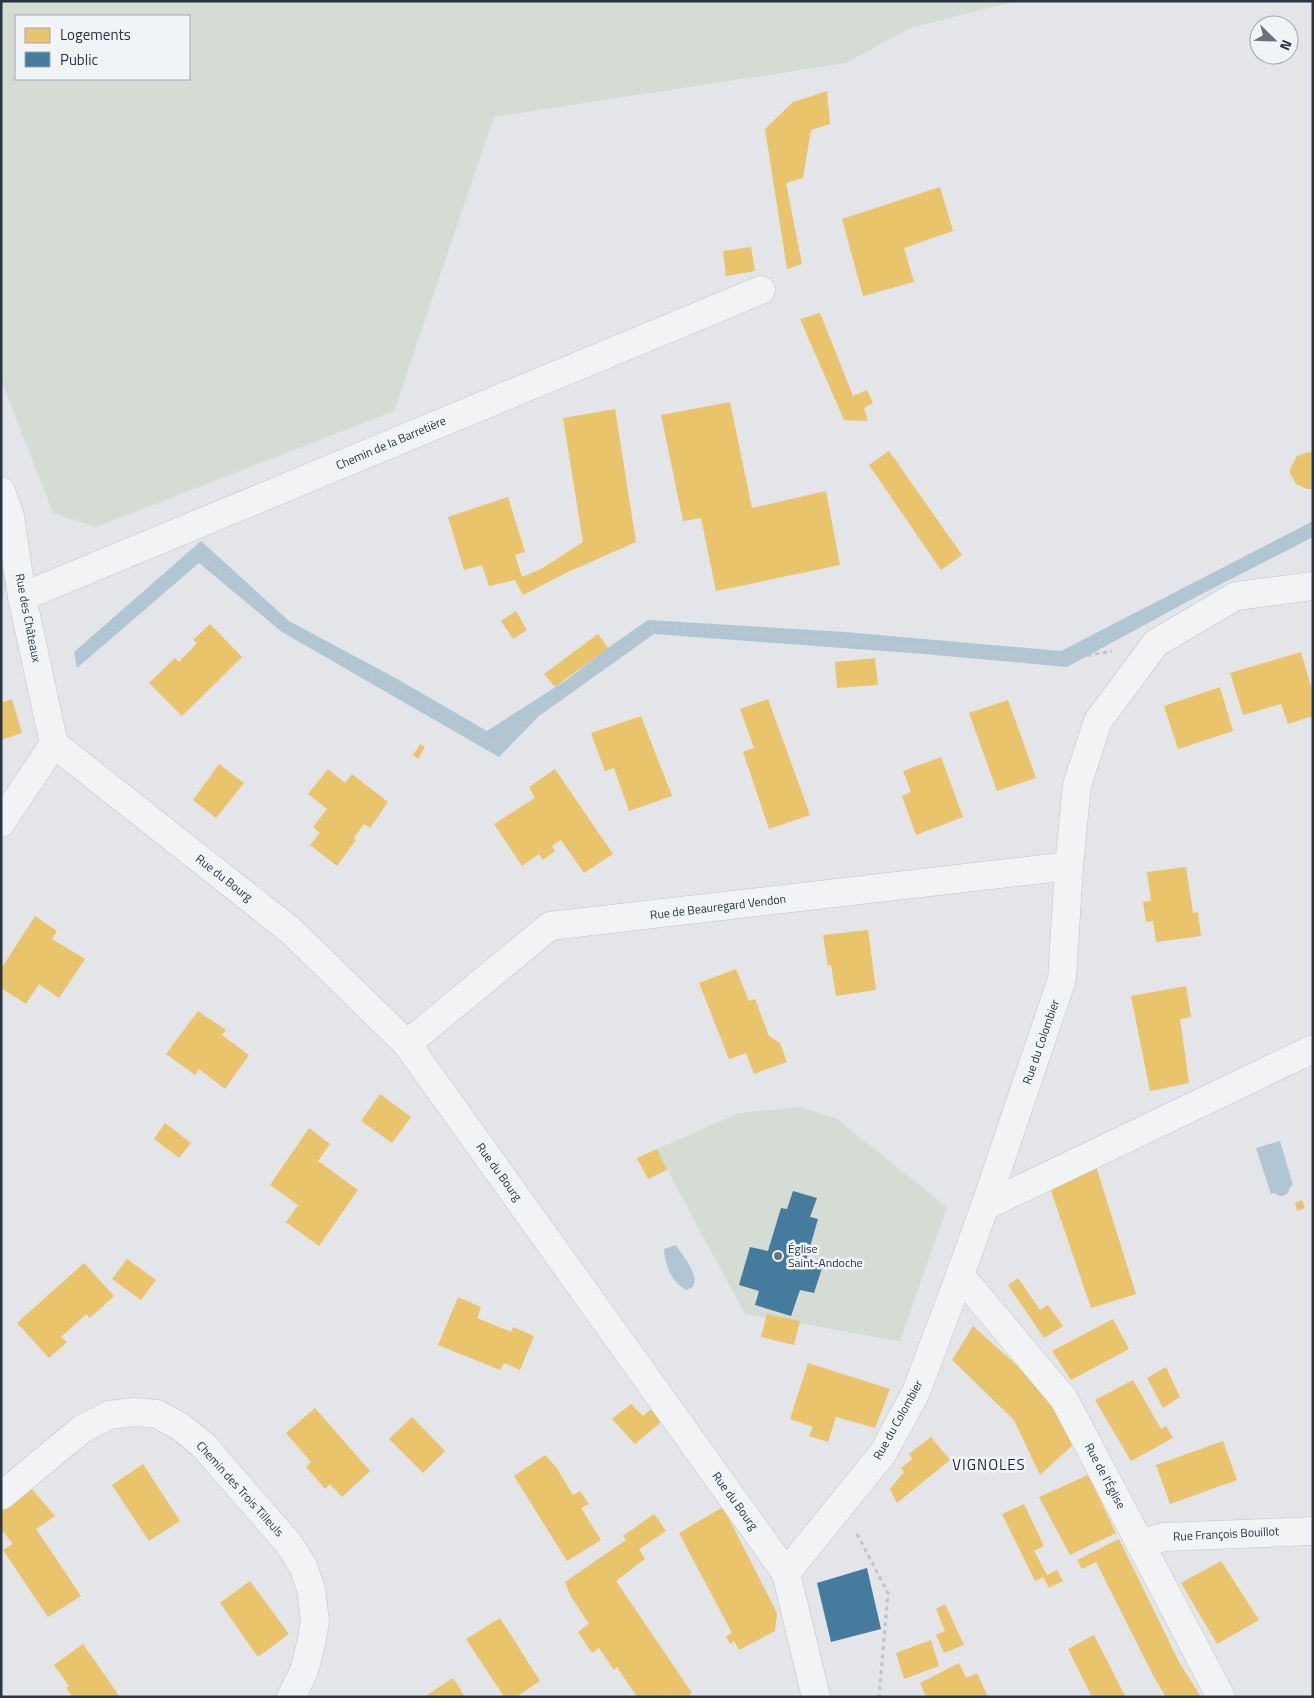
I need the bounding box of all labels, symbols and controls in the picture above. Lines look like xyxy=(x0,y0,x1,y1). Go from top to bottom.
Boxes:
legend xyxy=(15,15,190,80)
north arrow xyxy=(1249,15,1299,65)
text: Logements xyxy=(60,23,131,46)
text: N xyxy=(1275,37,1298,54)
text: Public xyxy=(60,48,98,71)
street label: Chemin de la Barretière xyxy=(333,411,449,474)
street label: Rue des Châteaux xyxy=(11,572,47,665)
street label: Rue du Bourg xyxy=(192,849,257,906)
street label: Rue de Beauregard Vendon xyxy=(649,889,787,924)
street label: Rue du Colombier xyxy=(1017,997,1064,1087)
street label: Rue du Bourg xyxy=(472,1139,527,1205)
place label: Église Saint-Andoche xyxy=(788,1239,863,1272)
marker: Église Saint-Andoche xyxy=(772,1250,784,1262)
street label: Rue du Colombier xyxy=(868,1376,927,1463)
street label: Chemin des Trois Tilleuls xyxy=(192,1437,289,1541)
street label: Rue de l'Église xyxy=(1080,1439,1131,1512)
district label: VIGNOLES xyxy=(952,1453,1026,1476)
street label: Rue du Bourg xyxy=(708,1468,763,1534)
street label: Rue François Bouillot xyxy=(1172,1521,1280,1546)

